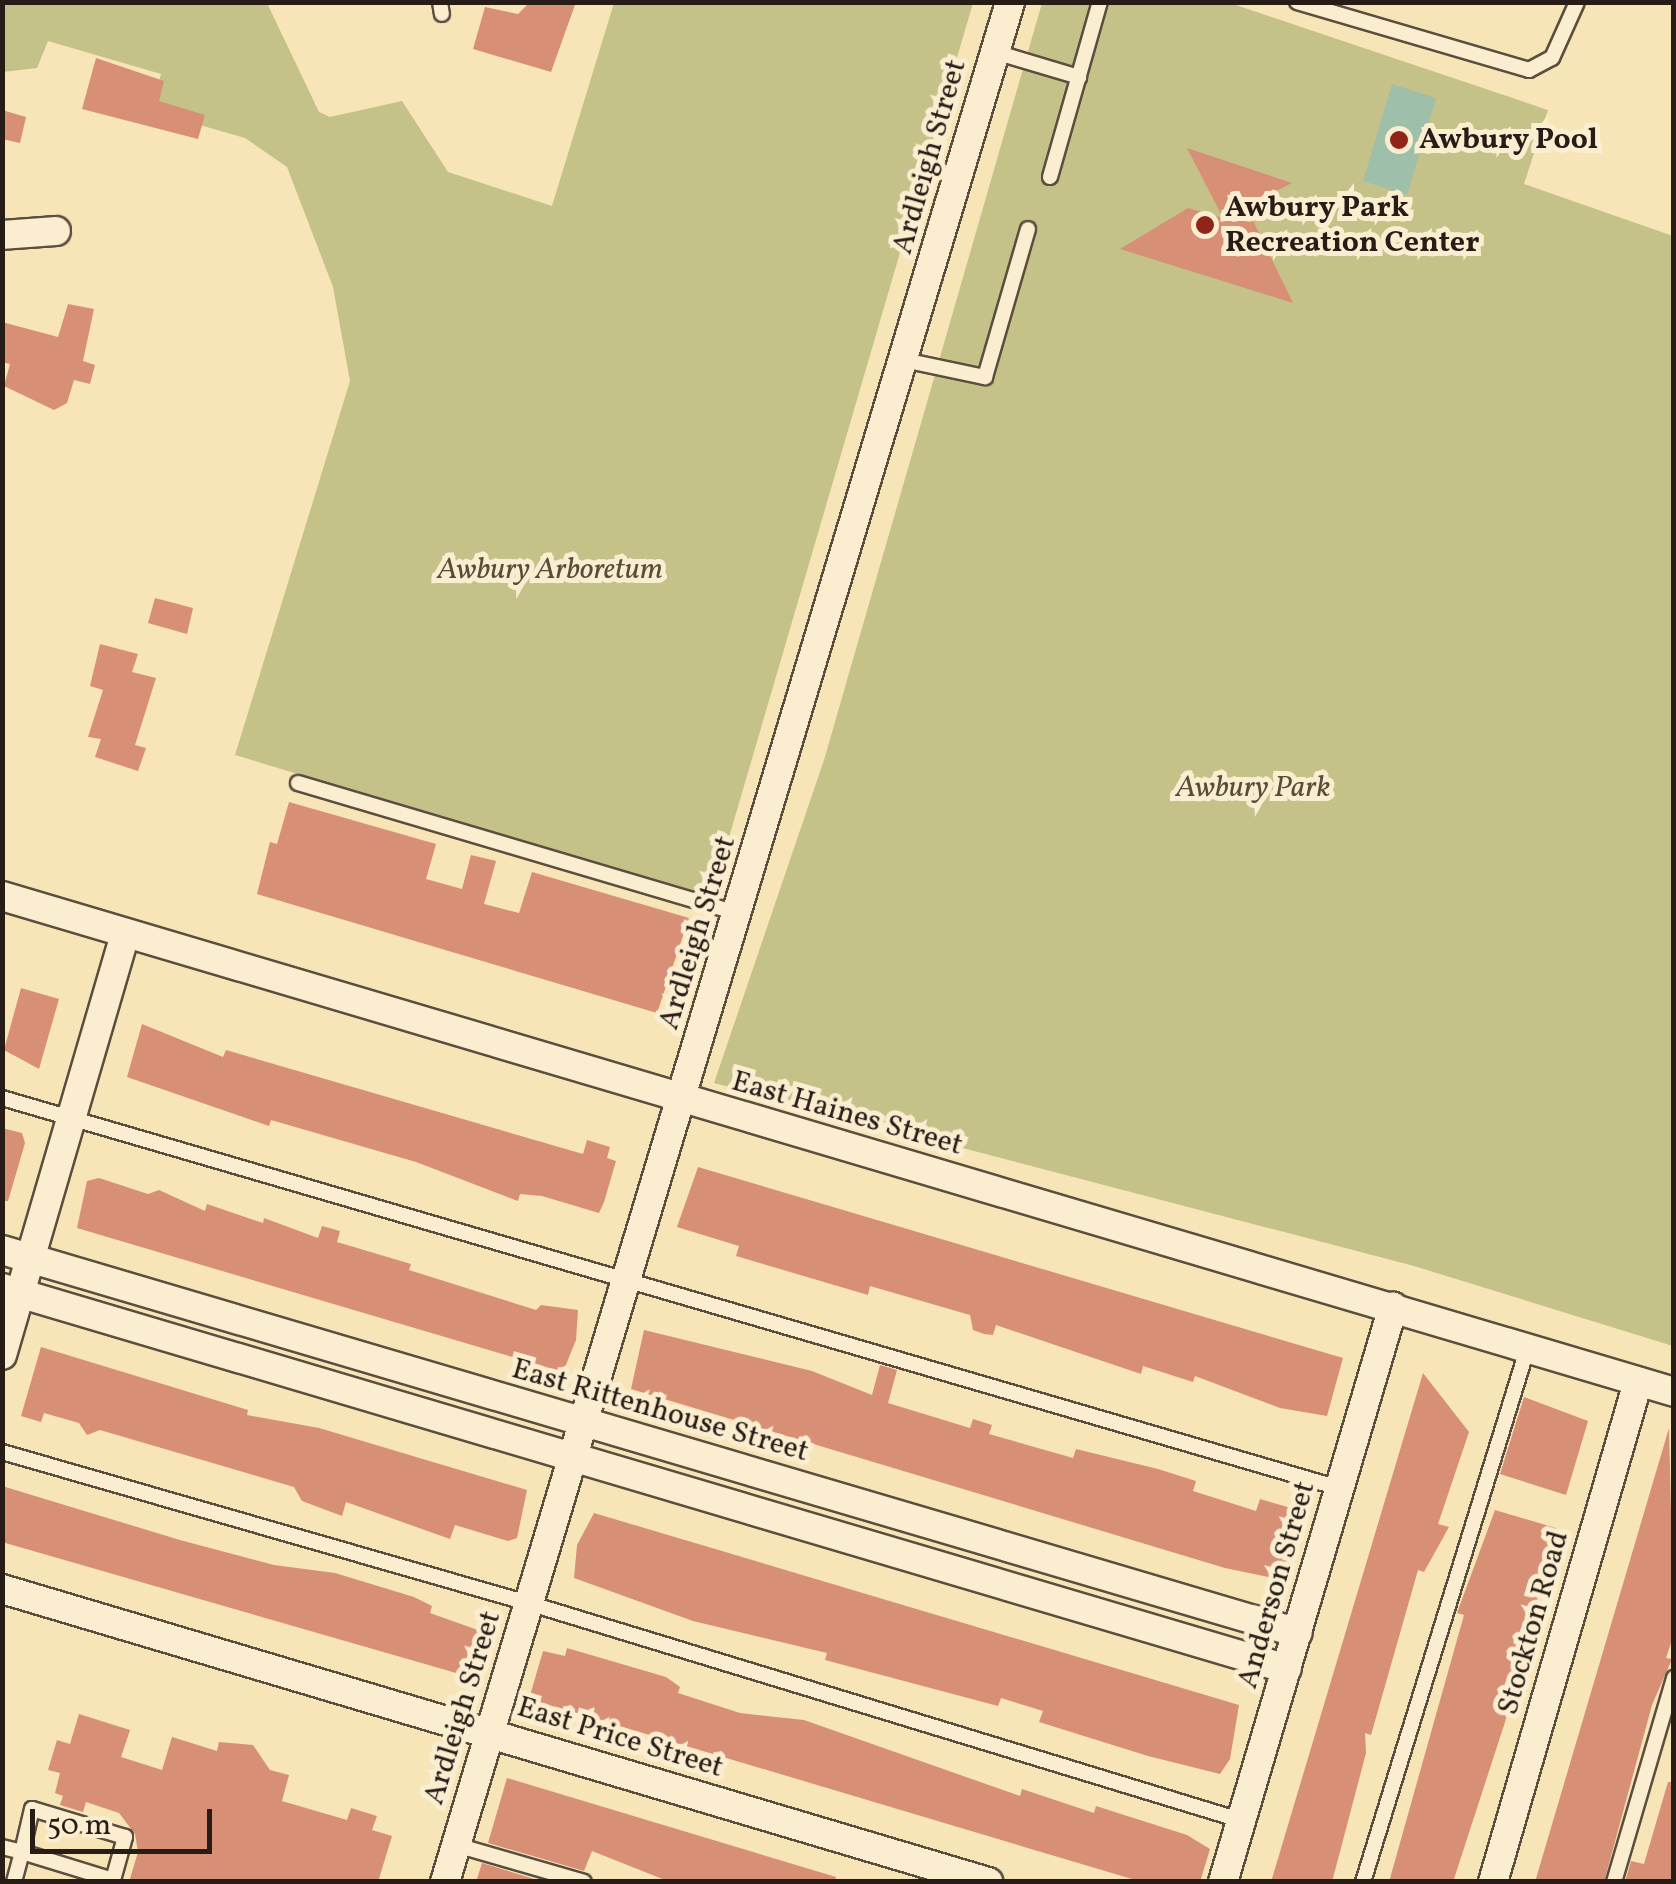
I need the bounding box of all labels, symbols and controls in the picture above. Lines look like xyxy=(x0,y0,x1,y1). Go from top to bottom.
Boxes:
street label: Ardleigh Street xyxy=(885,56,975,258)
place label: Awbury Pool xyxy=(1419,122,1598,158)
marker: Awbury Pool xyxy=(1388,129,1410,151)
place label: Awbury Park Recreation Center xyxy=(1225,190,1479,260)
marker: Awbury Park Recreation Center xyxy=(1194,214,1216,236)
park label: Awbury Arboretum xyxy=(437,552,663,588)
park label: Awbury Park xyxy=(1176,770,1330,806)
street label: Ardleigh Street xyxy=(651,832,745,1034)
street label: East Haines Street xyxy=(727,1064,967,1164)
street label: East Rittenhouse Street xyxy=(508,1351,812,1471)
street label: Anderson Street xyxy=(1230,1477,1324,1693)
street label: Stockton Road xyxy=(1491,1527,1577,1719)
street label: Ardleigh Street xyxy=(416,1607,510,1809)
street label: East Price Street xyxy=(513,1690,727,1786)
scale bar xyxy=(35,1789,218,1851)
text: 50 m xyxy=(47,1805,111,1847)

